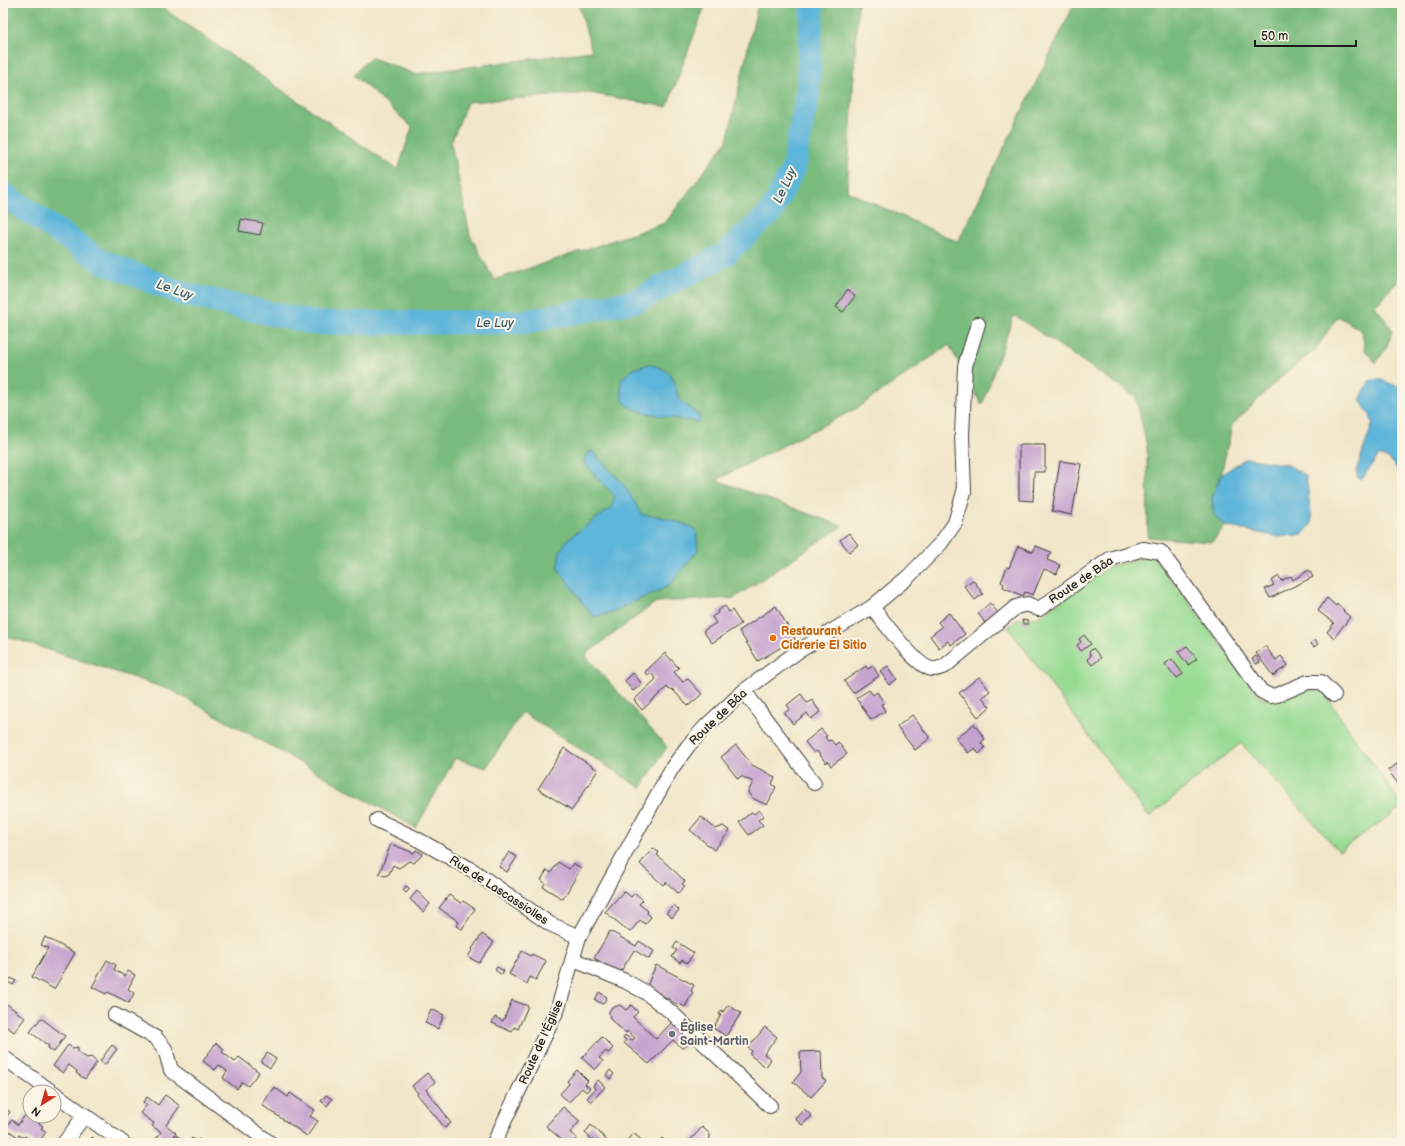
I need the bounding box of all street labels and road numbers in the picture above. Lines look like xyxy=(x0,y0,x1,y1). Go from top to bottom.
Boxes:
street label: Route de Bâa xyxy=(1046,553,1117,608)
street label: Route de Bâa xyxy=(686,686,751,749)
street label: Rue de Lascassiolles xyxy=(446,853,551,928)
street label: Route de l'Église xyxy=(515,997,567,1087)

